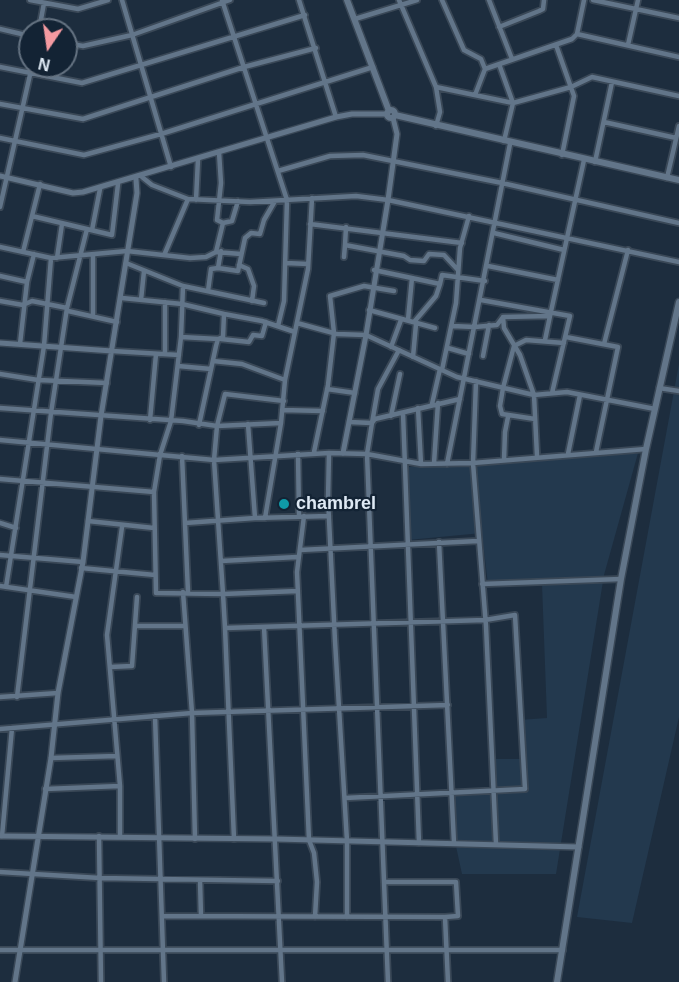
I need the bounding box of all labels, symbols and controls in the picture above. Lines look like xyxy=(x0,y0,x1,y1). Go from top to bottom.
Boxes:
north arrow xyxy=(18,18,78,78)
text: N xyxy=(37,54,52,74)
place label: chambrel xyxy=(296,493,376,515)
marker: chambrel xyxy=(277,497,291,511)

